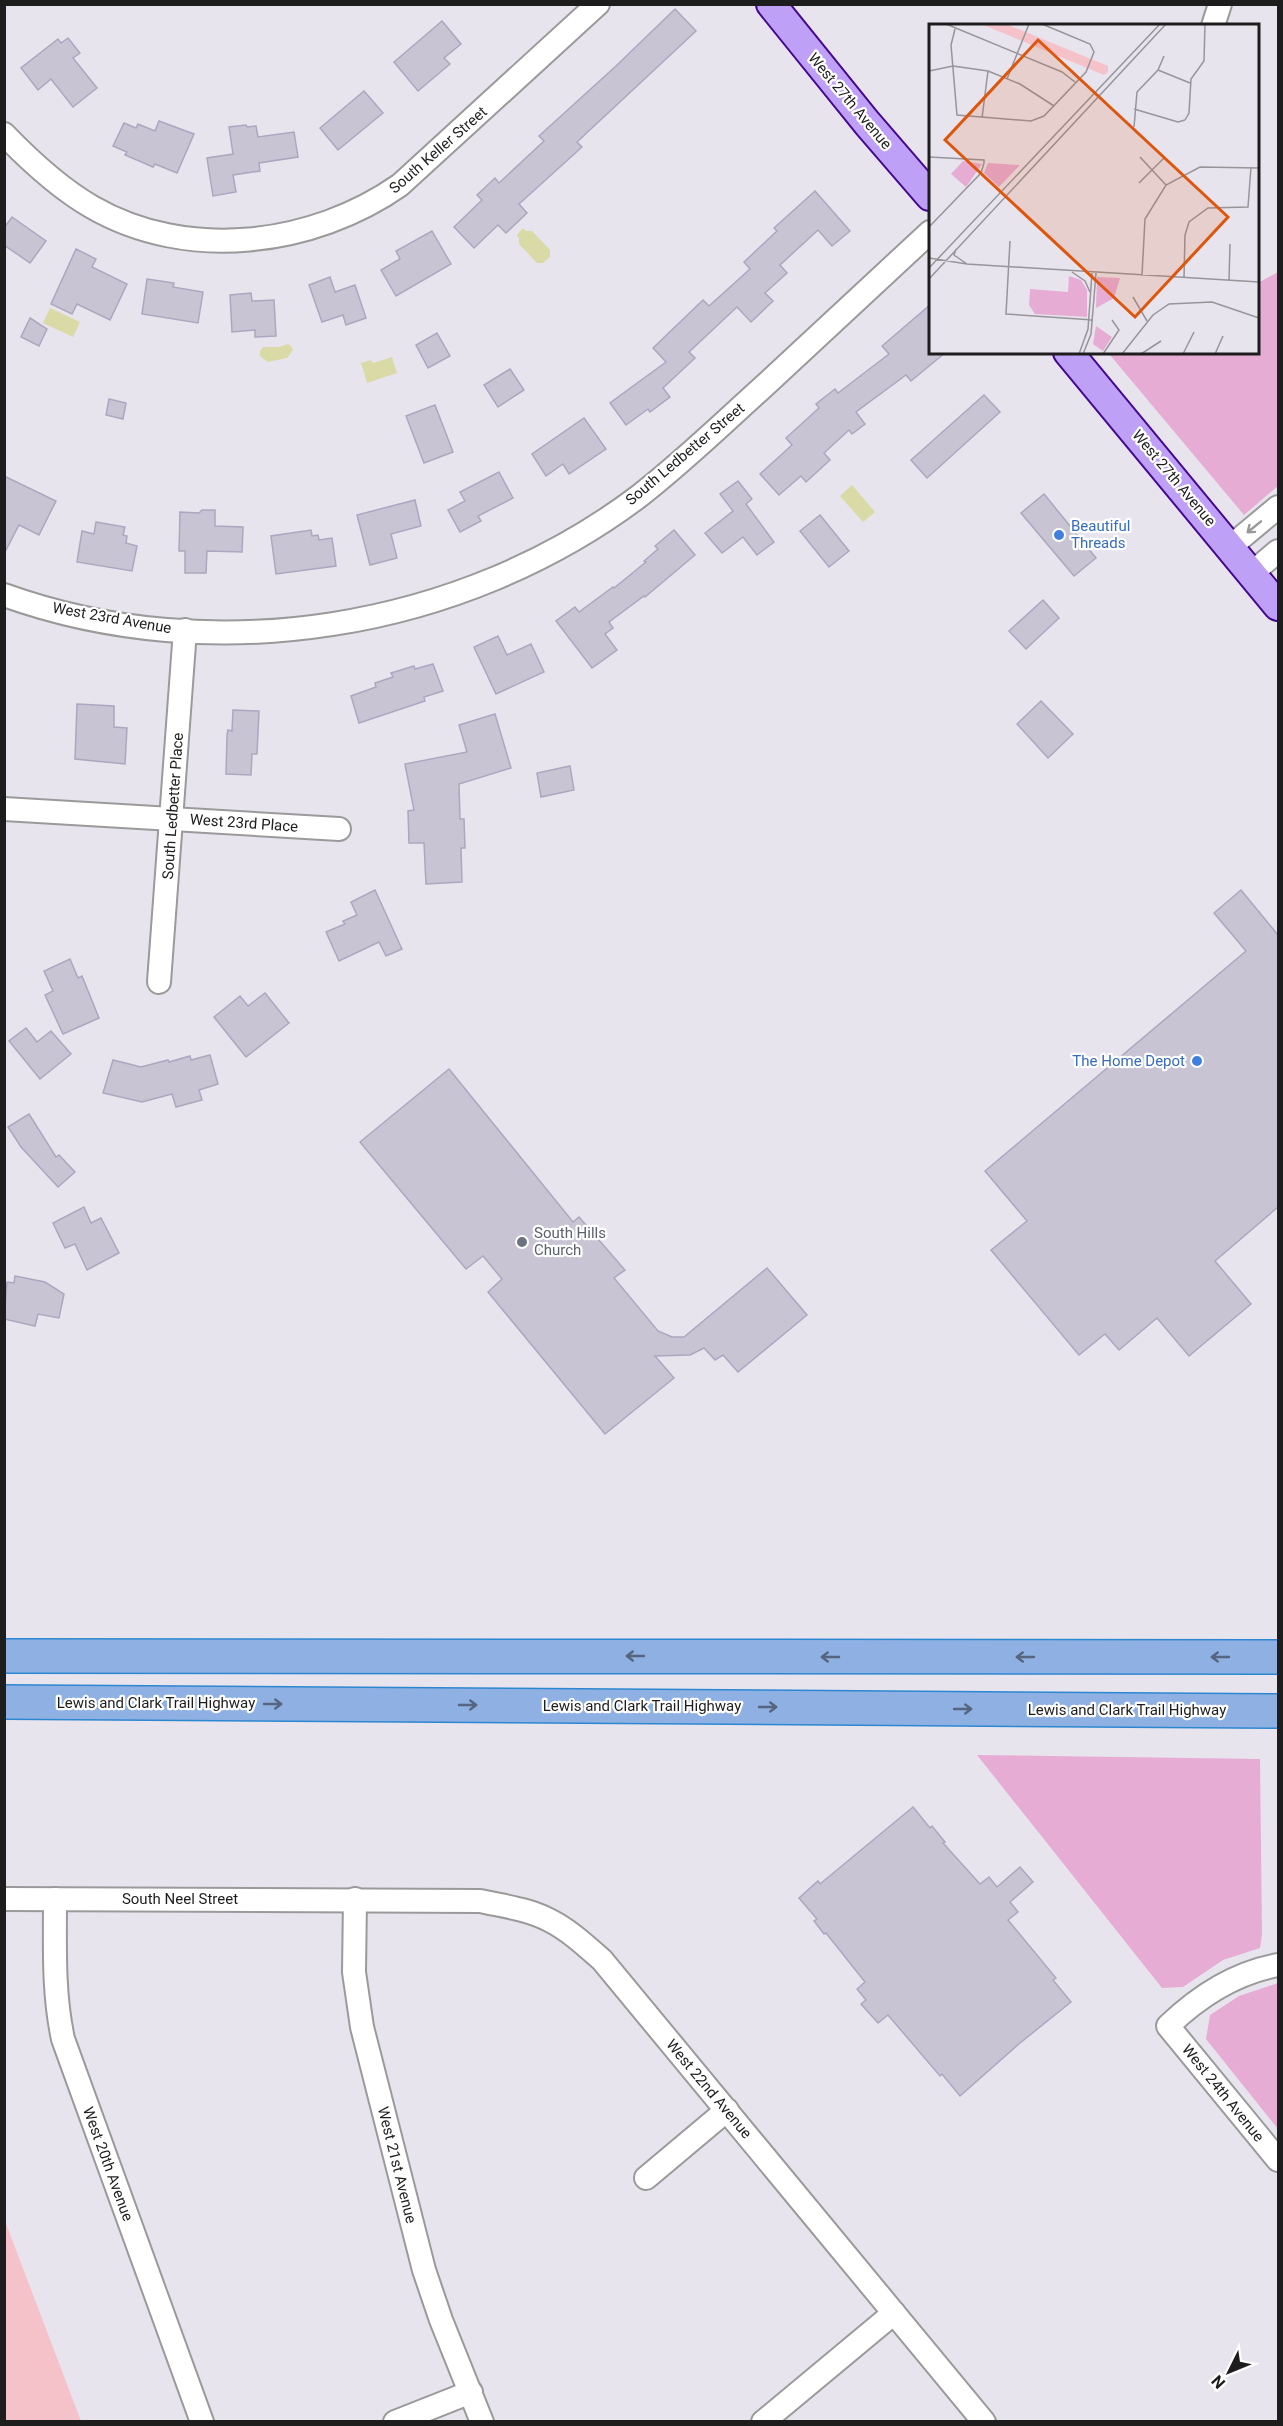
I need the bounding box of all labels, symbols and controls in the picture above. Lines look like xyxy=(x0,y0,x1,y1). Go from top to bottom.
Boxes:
inset map xyxy=(929,24,1259,354)
street label: West 27th Avenue xyxy=(804,49,896,153)
street label: South Keller Street xyxy=(386,103,491,197)
street label: South Ledbetter Street xyxy=(622,399,748,509)
street label: West 27th Avenue xyxy=(1128,426,1220,530)
place label: Beautiful Threads xyxy=(1071,517,1130,552)
one-way arrow xyxy=(1247,520,1262,534)
marker: Beautiful Threads xyxy=(1052,528,1066,542)
street label: West 23rd Avenue xyxy=(51,599,173,637)
street label: South Ledbetter Place xyxy=(159,732,187,880)
street label: West 23rd Place xyxy=(189,810,299,836)
place label: The Home Depot xyxy=(1072,1052,1185,1070)
marker: The Home Depot xyxy=(1190,1054,1204,1068)
place label: South Hills Church xyxy=(534,1224,606,1259)
marker: South Hills Church xyxy=(515,1235,529,1249)
one-way arrow xyxy=(626,1650,646,1662)
one-way arrow xyxy=(821,1651,841,1663)
one-way arrow xyxy=(1016,1651,1036,1663)
one-way arrow xyxy=(1211,1651,1231,1663)
street label: Lewis and Clark Trail Highway xyxy=(57,1694,255,1712)
street label: Lewis and Clark Trail Highway xyxy=(543,1697,741,1715)
one-way arrow xyxy=(262,1698,282,1710)
one-way arrow xyxy=(457,1699,477,1711)
one-way arrow xyxy=(757,1701,777,1713)
street label: Lewis and Clark Trail Highway xyxy=(1028,1701,1226,1719)
one-way arrow xyxy=(952,1703,972,1715)
street label: South Neel Street xyxy=(122,1890,238,1908)
street label: West 22nd Avenue xyxy=(662,2036,756,2142)
street label: West 24th Avenue xyxy=(1178,2041,1268,2145)
street label: West 20th Avenue xyxy=(79,2104,137,2224)
street label: West 21st Avenue xyxy=(374,2105,420,2225)
north arrow xyxy=(1199,2342,1259,2402)
text: N xyxy=(1208,2371,1229,2392)

